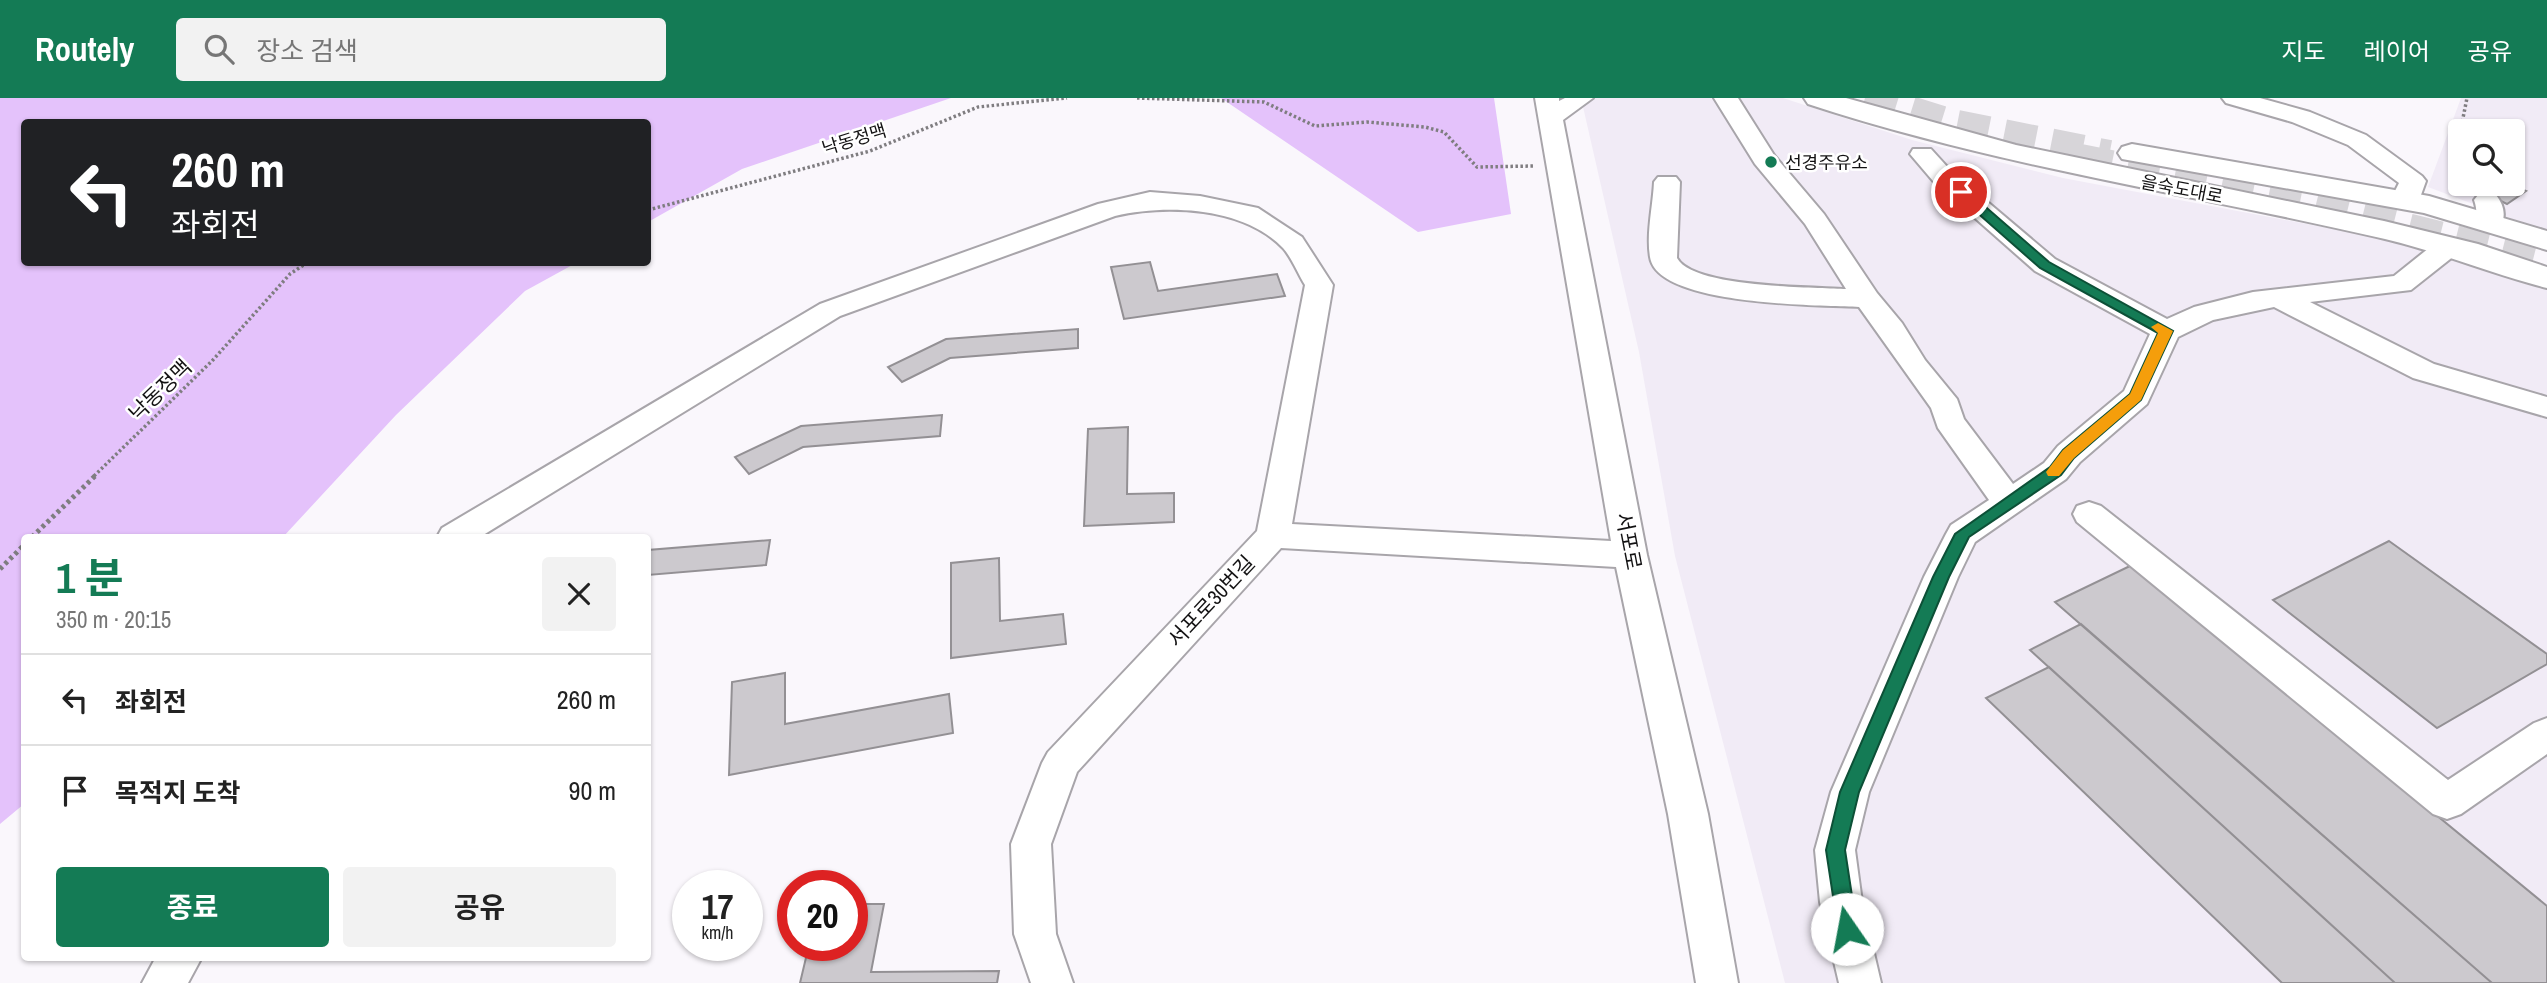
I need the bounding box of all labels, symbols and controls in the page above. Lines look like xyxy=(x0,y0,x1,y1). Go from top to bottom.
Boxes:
search box xyxy=(176,18,666,81)
text: Routely xyxy=(35,27,134,71)
icon: search xyxy=(200,30,238,68)
text: 장소 검색 xyxy=(256,33,358,68)
text: 지도 xyxy=(2281,35,2326,67)
text: 레이어 xyxy=(2364,35,2430,67)
text: 공유 xyxy=(2468,35,2512,67)
street label: 낙동정맥 xyxy=(819,117,889,161)
map controls xyxy=(2448,119,2525,196)
button: search xyxy=(2448,119,2525,196)
text: 260 m xyxy=(171,136,285,202)
icon: left xyxy=(56,147,147,238)
place label: 선경주유소 xyxy=(1785,150,1868,175)
marker: 선경주유소 xyxy=(1763,154,1779,170)
pin xyxy=(1931,162,1991,222)
street label: 을숙도대로 xyxy=(2139,169,2225,209)
icon: arrive xyxy=(1942,173,1980,211)
text: 좌회전 xyxy=(171,203,259,246)
street label: 낙동정맥 xyxy=(122,353,198,427)
street label: 서포로 xyxy=(1609,510,1649,572)
street label: 서포로30번길 xyxy=(1161,549,1261,653)
text: 1 분 xyxy=(56,550,123,606)
button: close xyxy=(542,557,616,631)
text: 350 m · 20:15 xyxy=(56,604,171,635)
icon: left xyxy=(56,681,94,719)
text: 260 m xyxy=(557,682,616,717)
text: 좌회전 xyxy=(115,684,187,719)
icon: arrive xyxy=(56,772,94,810)
text: 90 m xyxy=(569,773,616,808)
text: 목적지 도착 xyxy=(115,775,241,810)
button: 종료 xyxy=(56,867,329,947)
button: 공유 xyxy=(343,867,616,947)
speed limit sign: 20 xyxy=(777,870,868,961)
text: 17 xyxy=(702,883,733,930)
position arrow xyxy=(1810,892,1884,966)
text: km/h xyxy=(702,920,734,945)

